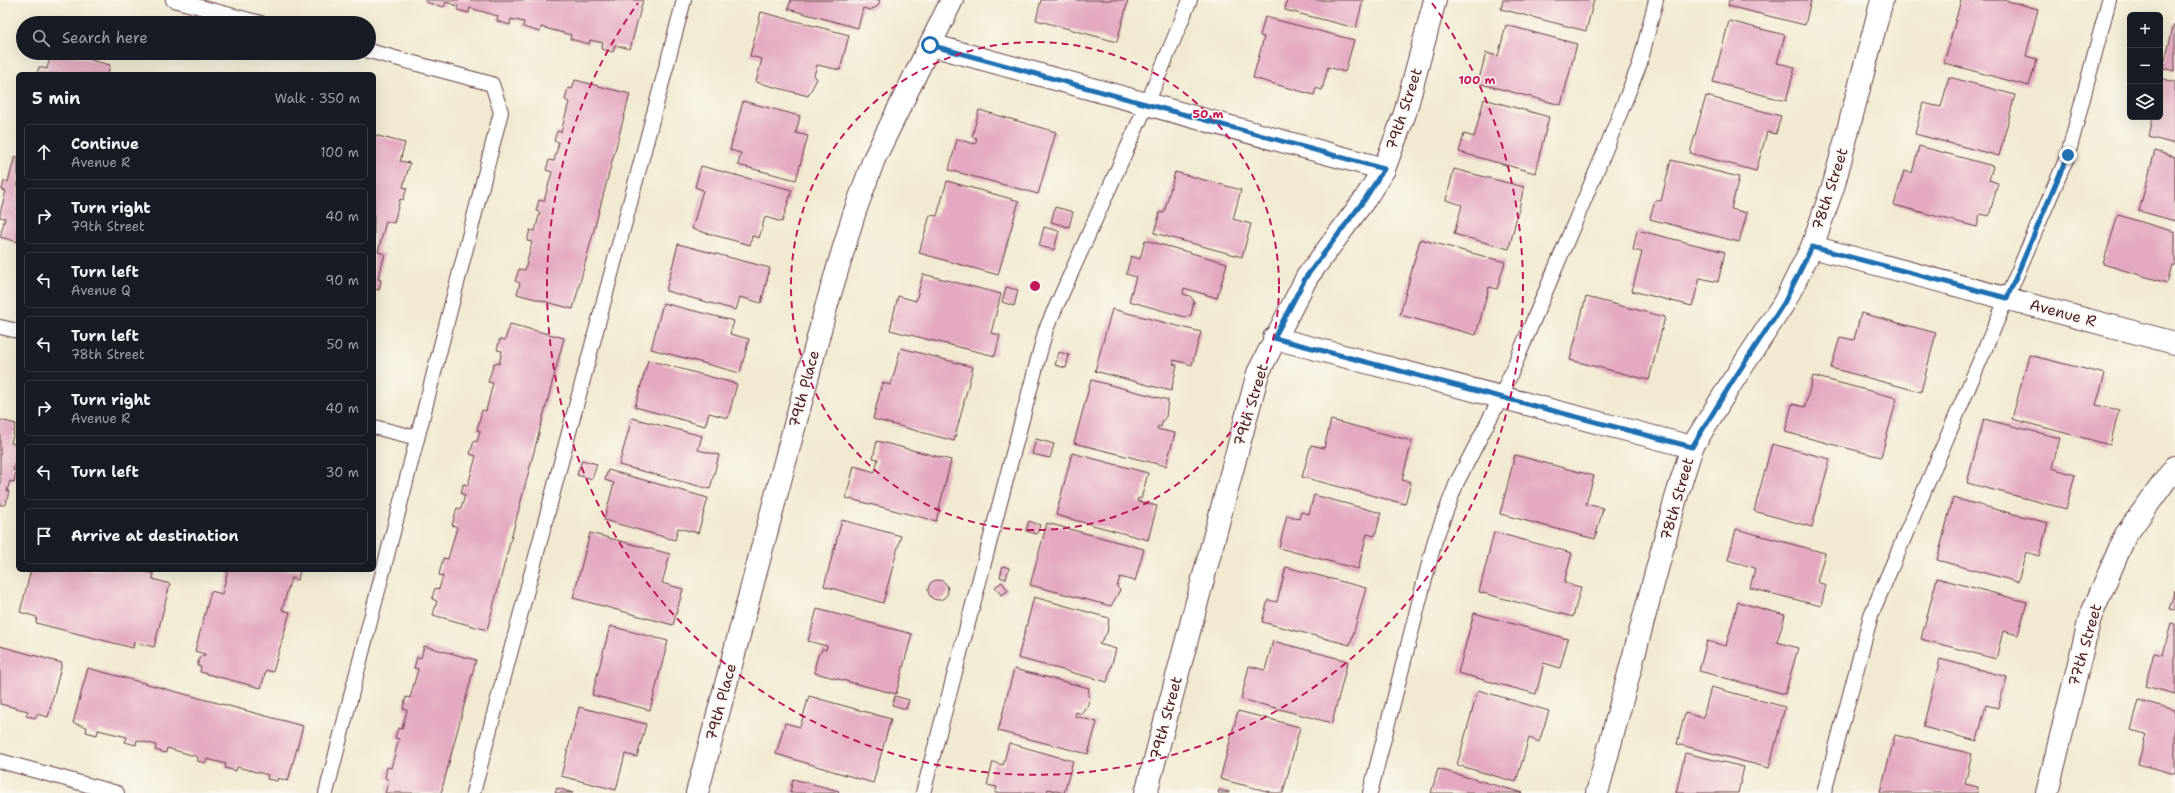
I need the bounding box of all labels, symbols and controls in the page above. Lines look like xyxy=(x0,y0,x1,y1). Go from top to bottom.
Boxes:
map controls xyxy=(2127,12,2163,120)
button: + xyxy=(2127,12,2163,48)
search box xyxy=(16,16,376,60)
icon: search xyxy=(30,27,52,49)
text: Search here xyxy=(62,28,148,48)
route start xyxy=(921,36,939,54)
button: − xyxy=(2127,48,2163,84)
street label: 79th Street xyxy=(1381,65,1427,153)
text: 100 m xyxy=(1459,72,1496,88)
button: layers xyxy=(2127,84,2163,120)
text: 5 min xyxy=(32,87,80,109)
text: Walk · 350 m xyxy=(275,90,360,107)
text: 50 m xyxy=(1193,106,1224,122)
text: Continue xyxy=(71,134,139,154)
icon: ahead xyxy=(33,141,55,163)
text: 100 m xyxy=(320,144,359,161)
street label: 78th Street xyxy=(1807,145,1853,233)
route end xyxy=(2059,146,2077,164)
text: Avenue R xyxy=(71,154,130,171)
text: Turn right xyxy=(71,198,151,218)
icon: right xyxy=(33,205,55,227)
text: 40 m xyxy=(325,208,359,225)
text: 79th Street xyxy=(71,218,145,235)
text: Turn left xyxy=(71,262,139,282)
icon: left xyxy=(33,269,55,291)
text: 90 m xyxy=(325,272,359,289)
centre of rings xyxy=(1028,279,1042,293)
text: Avenue Q xyxy=(71,282,131,299)
street label: Avenue R xyxy=(2027,295,2099,331)
text: Turn left xyxy=(71,326,139,346)
icon: left xyxy=(33,333,55,355)
text: 50 m xyxy=(326,336,359,353)
text: 78th Street xyxy=(71,346,145,363)
street label: 79th Place xyxy=(784,348,824,430)
street label: 79th Street xyxy=(1229,361,1273,449)
text: Turn right xyxy=(71,390,151,410)
icon: right xyxy=(33,397,55,419)
text: 40 m xyxy=(325,400,359,417)
text: Avenue R xyxy=(71,410,130,427)
street label: 78th Street xyxy=(1656,455,1698,543)
icon: left xyxy=(33,461,55,483)
text: Turn left xyxy=(71,462,139,482)
text: 30 m xyxy=(325,464,359,481)
icon: arrive xyxy=(33,525,55,547)
text: Arrive at destination xyxy=(71,526,239,546)
street label: 77th Street xyxy=(2064,601,2106,689)
street label: 79th Place xyxy=(701,661,741,743)
street label: 79th Street xyxy=(1145,674,1187,762)

